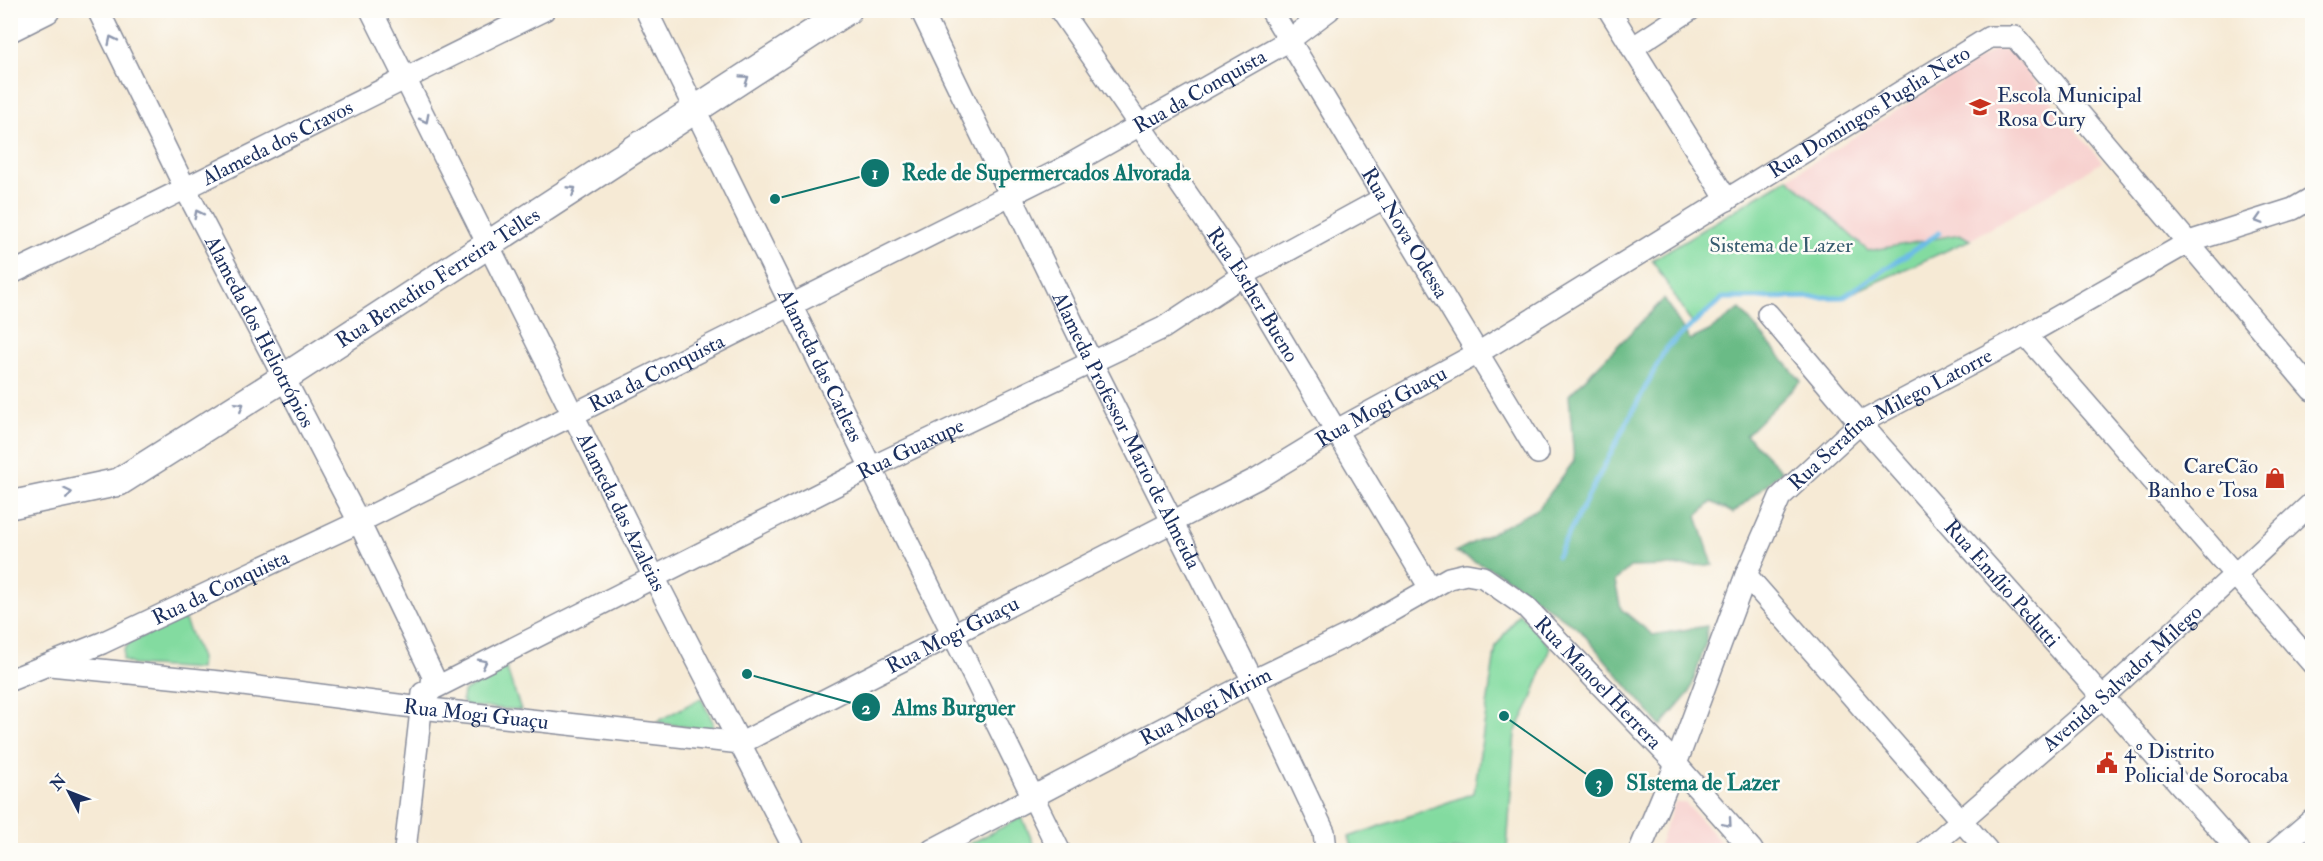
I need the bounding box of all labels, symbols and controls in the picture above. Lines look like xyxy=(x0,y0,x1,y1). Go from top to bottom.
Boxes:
one-way arrow xyxy=(108,35,119,46)
street label: Rua Domingos Puglia Neto xyxy=(1763,39,1975,184)
street label: Rua da Conquista xyxy=(1128,43,1271,139)
one-way arrow xyxy=(739,75,750,86)
place label: Escola Municipal Rosa Cury xyxy=(1997,82,2143,133)
street label: Alameda dos Cravos xyxy=(197,93,357,192)
school or university icon: Escola Municipal Rosa Cury xyxy=(1968,95,1992,119)
one-way arrow xyxy=(418,113,429,124)
callout: Rede de Supermercados Alvorada xyxy=(860,153,1202,193)
text: Rede de Supermercados Alvorada xyxy=(902,159,1191,188)
text: 1 xyxy=(872,162,878,185)
street label: Rua Nova Odessa xyxy=(1355,162,1455,303)
one-way arrow xyxy=(566,186,577,197)
street label: Rua Benedito Ferreira Telles xyxy=(330,201,545,354)
one-way arrow xyxy=(194,210,206,221)
one-way arrow xyxy=(2254,213,2265,225)
street label: Rua Esther Bueno xyxy=(1201,222,1305,367)
street label: Alameda dos Heliotrópios xyxy=(198,230,321,432)
park label: Sistema de Lazer xyxy=(1709,232,1853,259)
street label: Alameda das Catleas xyxy=(771,284,870,446)
street label: Alameda Professor Mario de Almeida xyxy=(1046,286,1208,574)
street label: Rua da Conquista xyxy=(584,327,729,418)
street label: Rua Serafina Milego Latorre xyxy=(1782,342,1997,496)
street label: Rua Mogi Guaçu xyxy=(1311,359,1452,453)
one-way arrow xyxy=(233,402,244,413)
street label: Rua Guaxupe xyxy=(853,411,969,486)
street label: Alameda das Azaleias xyxy=(570,427,673,596)
place label: CareCão Banho e Tosa xyxy=(2147,453,2258,504)
shop icon: CareCão Banho e Tosa xyxy=(2263,466,2287,490)
one-way arrow xyxy=(62,487,72,500)
street label: Rua Emílio Pedutti xyxy=(1938,514,2066,653)
street label: Rua da Conquista xyxy=(147,543,294,631)
street label: Rua Mogi Guaçu xyxy=(881,589,1024,680)
street label: Avenida Salvador Milego xyxy=(2036,599,2208,758)
street label: Rua Manoel Herrera xyxy=(1528,610,1668,755)
one-way arrow xyxy=(477,659,488,671)
street label: Rua Mogi Mirim xyxy=(1135,661,1276,752)
callout: Alms Burguer xyxy=(851,687,1027,727)
street label: Rua Mogi Guaçu xyxy=(402,692,550,735)
text: Alms Burguer xyxy=(892,694,1016,723)
text: 2 xyxy=(861,697,871,720)
place label: 4º Distrito Policial de Sorocaba xyxy=(2124,738,2289,789)
public building icon: 4º Distrito Policial de Sorocaba xyxy=(2095,751,2119,775)
north arrow xyxy=(39,762,99,822)
callout: SIstema de Lazer xyxy=(1584,763,1791,803)
text: SIstema de Lazer xyxy=(1626,769,1781,797)
text: N xyxy=(46,770,71,795)
text: 3 xyxy=(1596,772,1603,795)
one-way arrow xyxy=(1721,816,1732,827)

